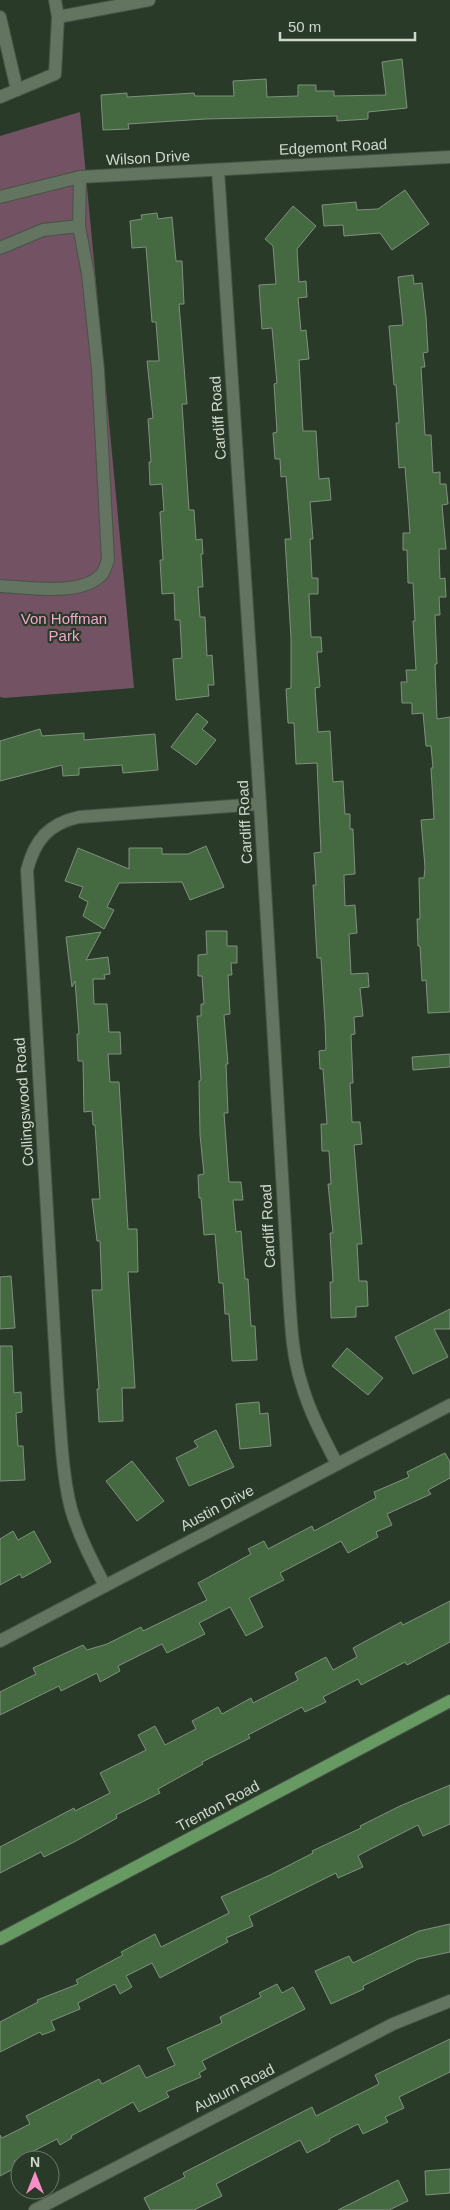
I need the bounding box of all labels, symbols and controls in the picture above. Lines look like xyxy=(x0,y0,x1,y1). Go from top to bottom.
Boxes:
scale bar xyxy=(280,10,415,42)
text: 50 m xyxy=(288,18,321,35)
street label: Edgemont Road xyxy=(278,135,388,158)
street label: Wilson Drive xyxy=(105,147,190,168)
street label: Cardiff Road xyxy=(206,376,229,460)
park label: Von Hoffman Park xyxy=(21,610,107,644)
street label: Cardiff Road xyxy=(234,780,255,864)
street label: Collingswood Road xyxy=(11,1037,36,1167)
street label: Cardiff Road xyxy=(257,1184,278,1268)
street label: Austin Drive xyxy=(177,1481,256,1534)
street label: Trenton Road xyxy=(174,1777,262,1834)
street label: Auburn Road xyxy=(191,2060,277,2115)
north arrow xyxy=(10,2150,60,2200)
text: N xyxy=(30,2154,40,2170)

